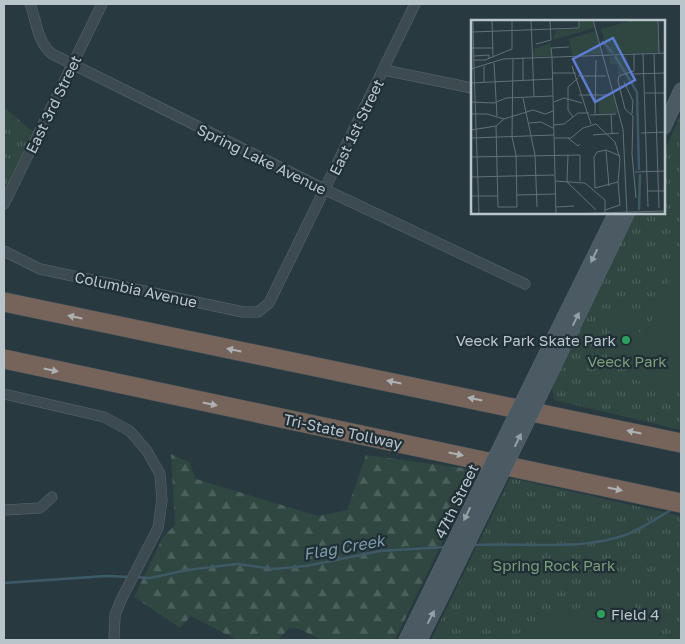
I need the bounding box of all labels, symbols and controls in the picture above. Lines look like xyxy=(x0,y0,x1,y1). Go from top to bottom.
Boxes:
inset map xyxy=(471,20,665,214)
street label: East 3rd Street xyxy=(21,52,85,156)
street label: East 1st Street xyxy=(325,76,387,178)
street label: Spring Lake Avenue xyxy=(194,120,330,198)
one-way arrow xyxy=(590,249,598,263)
street label: Columbia Avenue xyxy=(73,267,199,311)
one-way arrow xyxy=(67,312,83,320)
one-way arrow xyxy=(573,312,581,326)
place label: Veeck Park Skate Park xyxy=(456,331,617,349)
marker: Veeck Park Skate Park xyxy=(620,334,632,346)
one-way arrow xyxy=(227,346,242,354)
park label: Veeck Park xyxy=(587,352,667,370)
one-way arrow xyxy=(44,366,59,374)
one-way arrow xyxy=(386,378,401,386)
one-way arrow xyxy=(466,394,482,402)
one-way arrow xyxy=(203,400,219,408)
street label: Tri-State Tollway xyxy=(282,410,404,452)
one-way arrow xyxy=(625,428,641,436)
one-way arrow xyxy=(514,433,522,447)
one-way arrow xyxy=(449,450,464,458)
street label: 47th Street xyxy=(430,461,482,541)
one-way arrow xyxy=(607,485,623,493)
one-way arrow xyxy=(463,507,471,521)
water label: Flag Creek xyxy=(302,530,388,564)
park label: Spring Rock Park xyxy=(493,556,616,574)
place label: Field 4 xyxy=(611,605,659,623)
marker: Field 4 xyxy=(595,608,607,620)
one-way arrow xyxy=(427,610,435,624)

